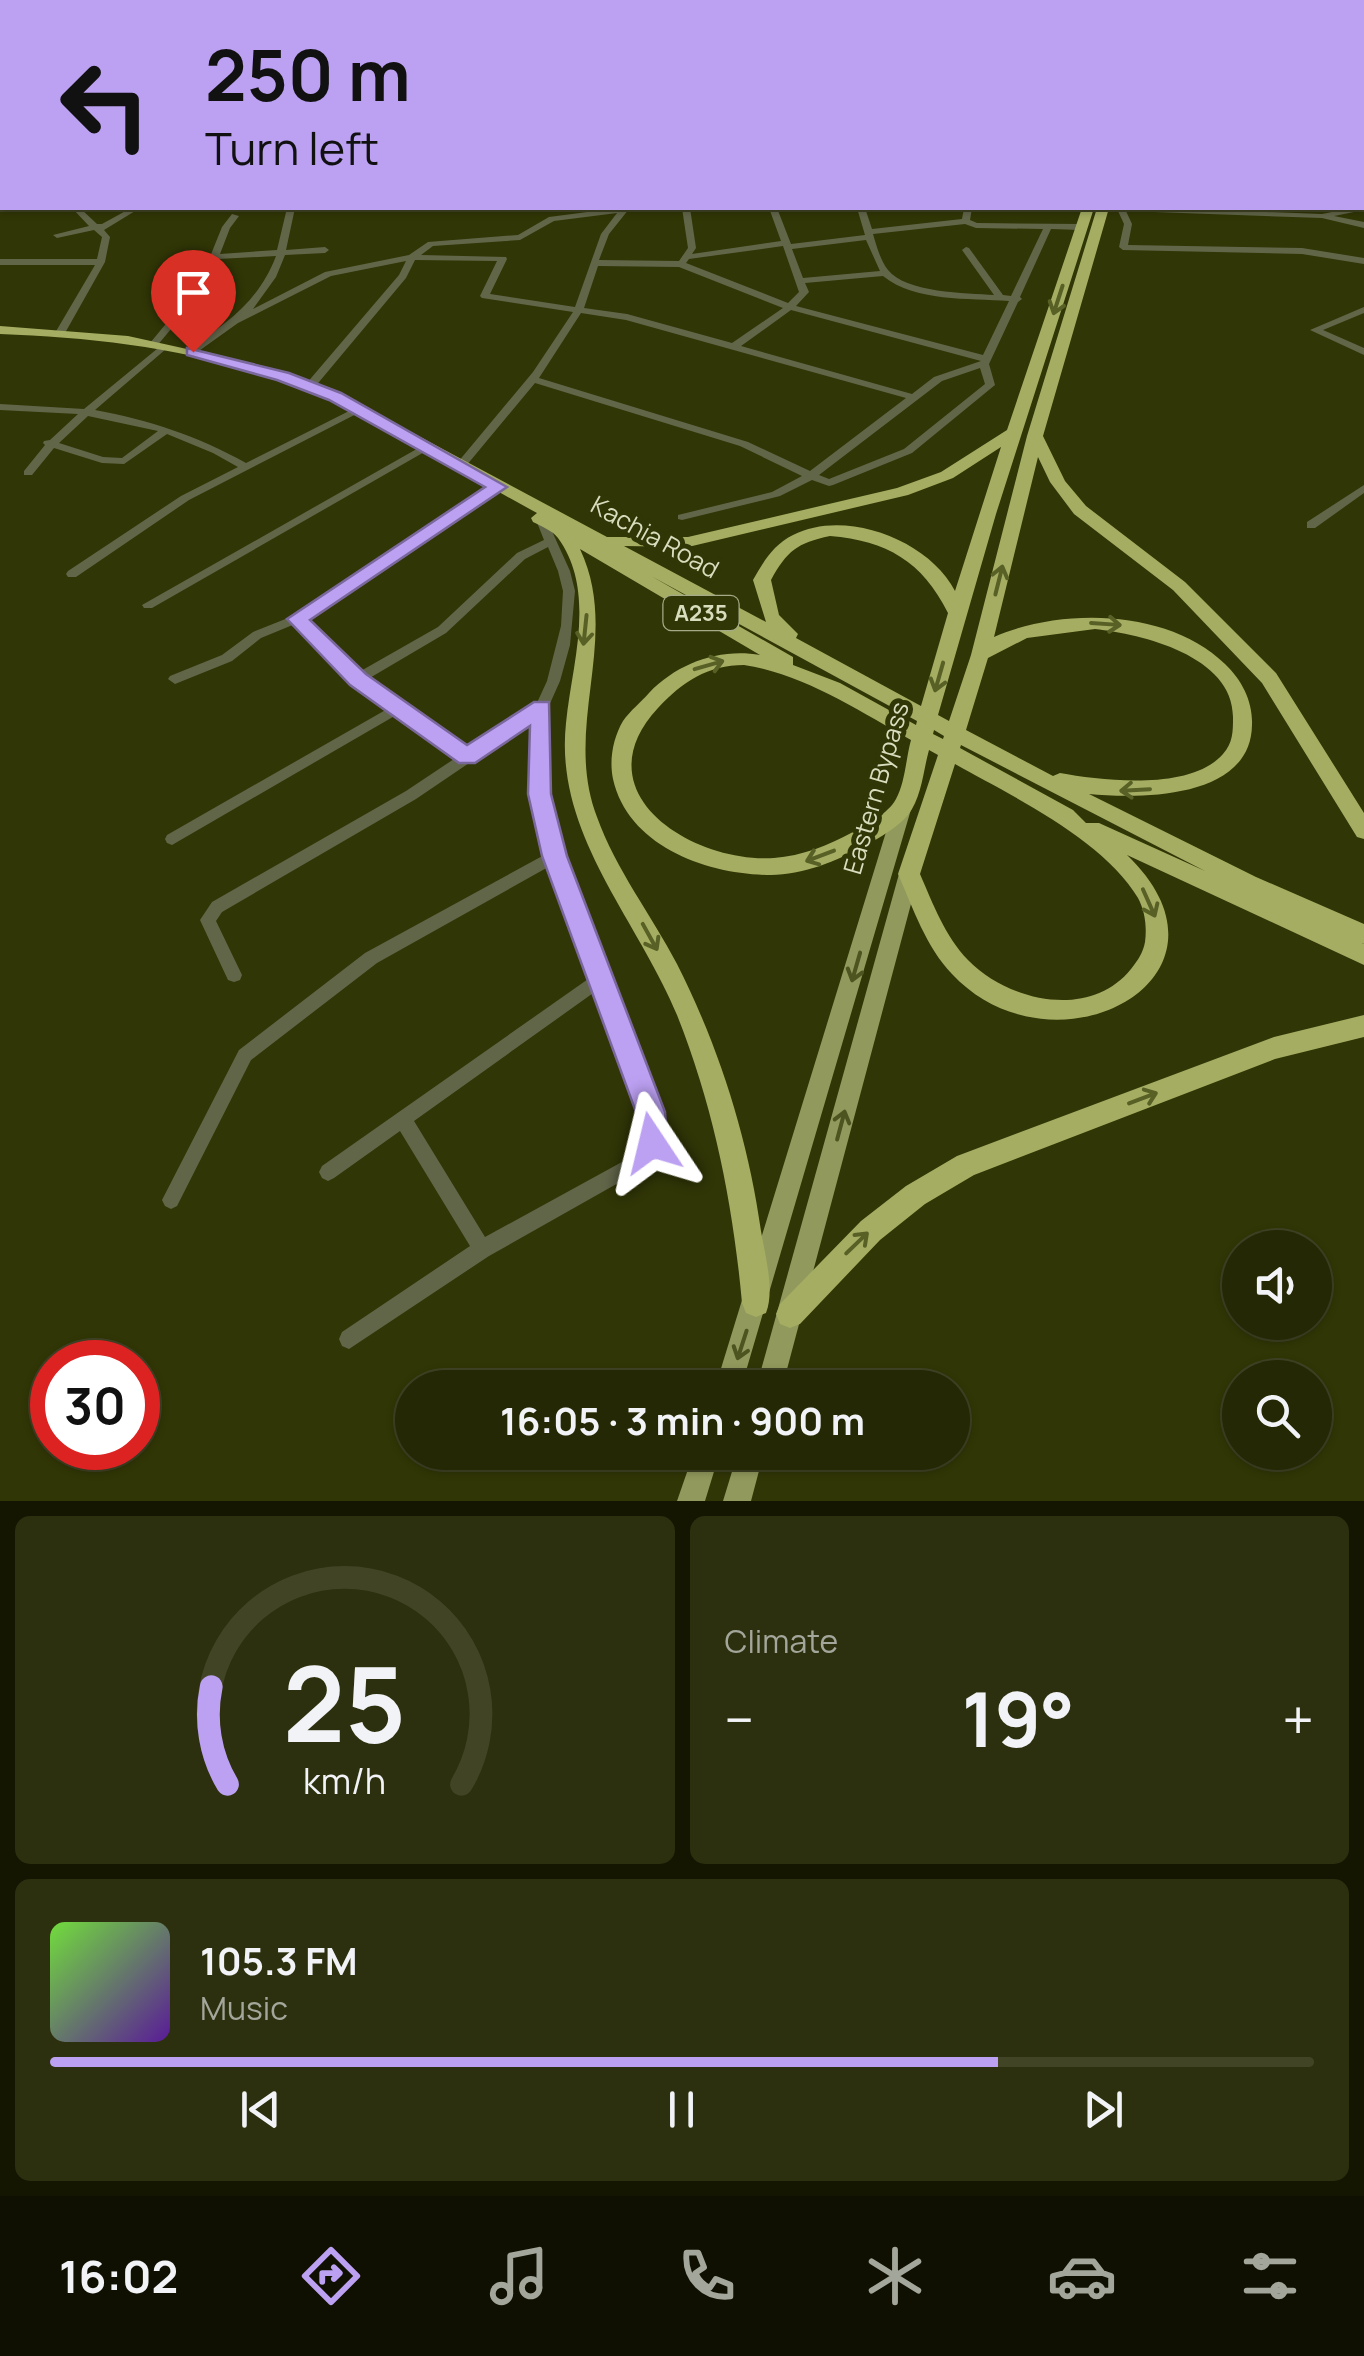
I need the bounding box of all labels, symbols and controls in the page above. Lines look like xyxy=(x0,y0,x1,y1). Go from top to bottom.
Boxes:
text: 250 m xyxy=(205,26,411,122)
icon: left xyxy=(40,40,170,170)
text: Turn left xyxy=(205,117,379,179)
pin xyxy=(151,250,236,353)
icon: arrive xyxy=(166,265,221,320)
one-way arrow xyxy=(1048,284,1066,316)
street label: Kachia Road xyxy=(585,487,726,586)
one-way arrow xyxy=(991,565,1010,596)
road number: A235 xyxy=(664,596,738,630)
one-way arrow xyxy=(575,614,594,646)
one-way arrow xyxy=(1089,615,1121,634)
one-way arrow xyxy=(693,655,725,673)
one-way arrow xyxy=(929,661,947,692)
street label: Eastern Bypass xyxy=(834,698,917,878)
one-way arrow xyxy=(1119,780,1151,799)
one-way arrow xyxy=(805,848,835,866)
one-way arrow xyxy=(1141,887,1159,918)
one-way arrow xyxy=(640,922,660,951)
one-way arrow xyxy=(846,951,864,982)
one-way arrow xyxy=(1127,1087,1158,1105)
position arrow xyxy=(600,1091,704,1195)
one-way arrow xyxy=(833,1110,852,1141)
map controls xyxy=(1222,1230,1332,1470)
button: sound xyxy=(1222,1230,1332,1340)
one-way arrow xyxy=(844,1232,868,1256)
one-way arrow xyxy=(732,1329,750,1361)
speed limit sign: 30 xyxy=(30,1340,160,1470)
button: search xyxy=(1222,1360,1332,1470)
text: 16:05 · 3 min · 900 m xyxy=(500,1394,865,1446)
text: Climate xyxy=(725,1619,838,1663)
text: 25 xyxy=(283,1631,406,1773)
text: 19° xyxy=(962,1667,1075,1770)
text: − xyxy=(725,1681,754,1757)
text: + xyxy=(1282,1681,1314,1757)
text: km/h xyxy=(303,1756,386,1805)
text: 105.3 FM xyxy=(200,1934,358,1986)
text: Music xyxy=(200,1986,288,2030)
icon: previous xyxy=(233,2082,288,2137)
icon: pause xyxy=(654,2082,709,2137)
icon: next xyxy=(1076,2082,1131,2137)
icon: directions xyxy=(296,2241,366,2311)
icon: music xyxy=(484,2241,554,2311)
icon: phone xyxy=(672,2241,742,2311)
icon: climate xyxy=(860,2241,930,2311)
icon: car xyxy=(1047,2241,1117,2311)
icon: filters xyxy=(1235,2241,1305,2311)
text: 16:02 xyxy=(59,2245,178,2307)

